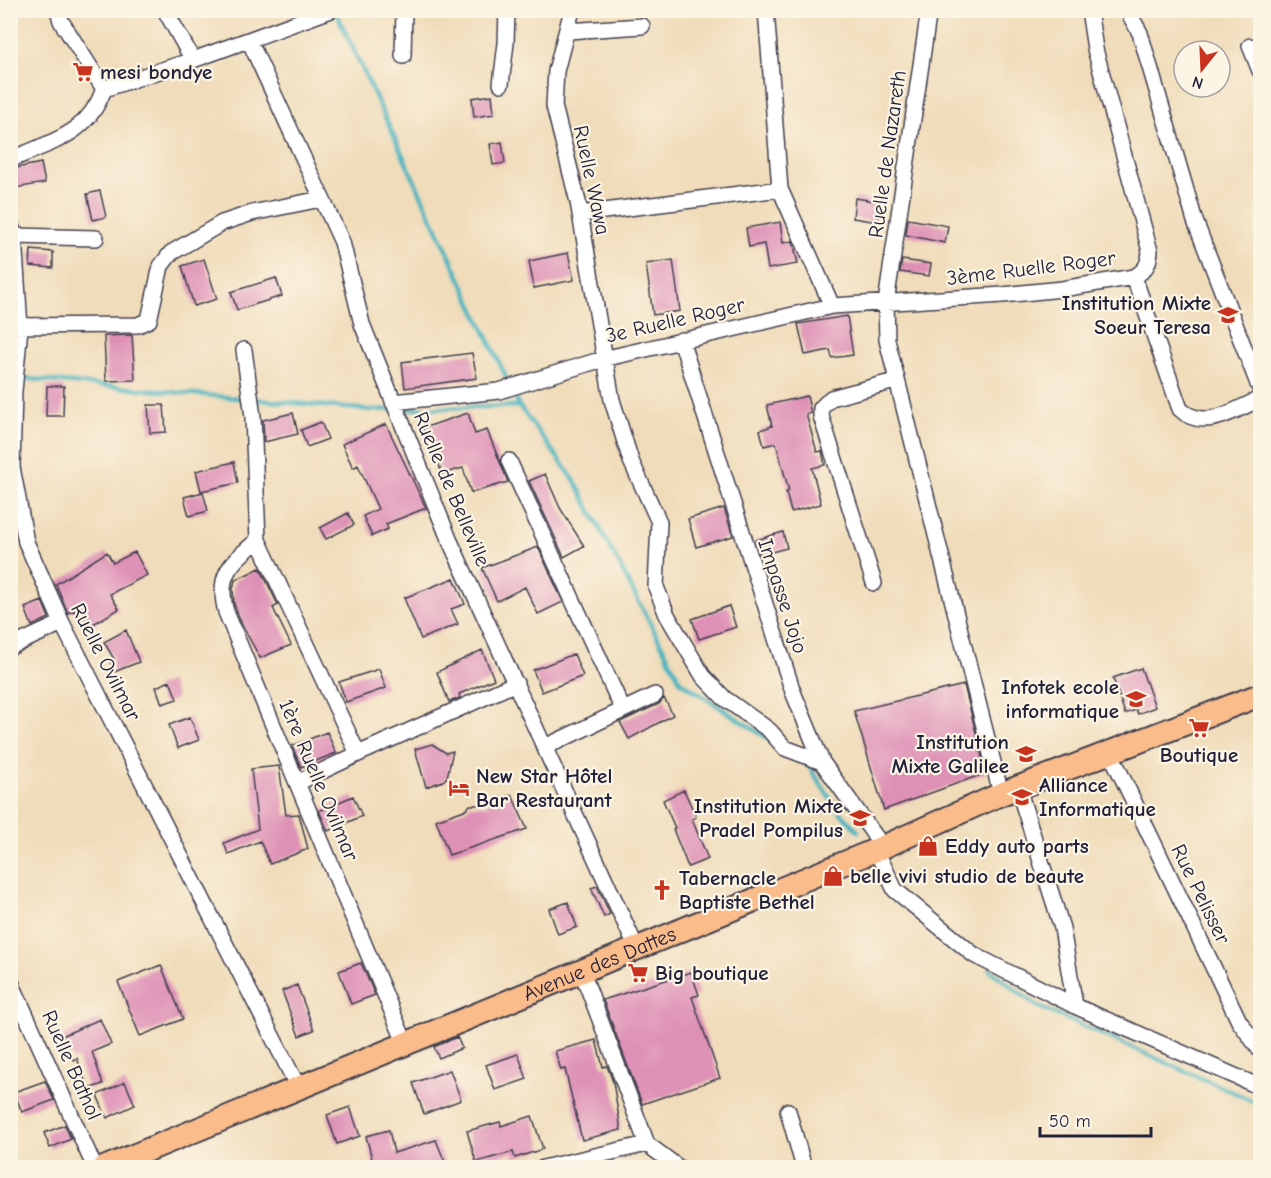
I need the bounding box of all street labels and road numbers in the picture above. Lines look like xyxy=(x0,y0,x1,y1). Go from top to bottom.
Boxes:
street label: Ruelle de Nazareth xyxy=(863,69,911,239)
street label: Ruelle Wawa xyxy=(569,123,615,237)
street label: 3ème Ruelle Roger xyxy=(945,246,1117,290)
street label: 3e Ruelle Roger xyxy=(603,292,748,348)
street label: Ruelle de Belleville xyxy=(409,408,495,570)
street label: Impasse Jojo xyxy=(753,536,813,656)
street label: Ruelle Ovilmar xyxy=(66,599,146,725)
street label: 1ère Ruelle Ovilmar xyxy=(274,696,364,865)
street label: Rue Pelisser xyxy=(1167,840,1236,948)
street label: Avenue des Dattes xyxy=(520,922,680,1006)
street label: Ruelle Bathol xyxy=(37,1007,107,1123)

